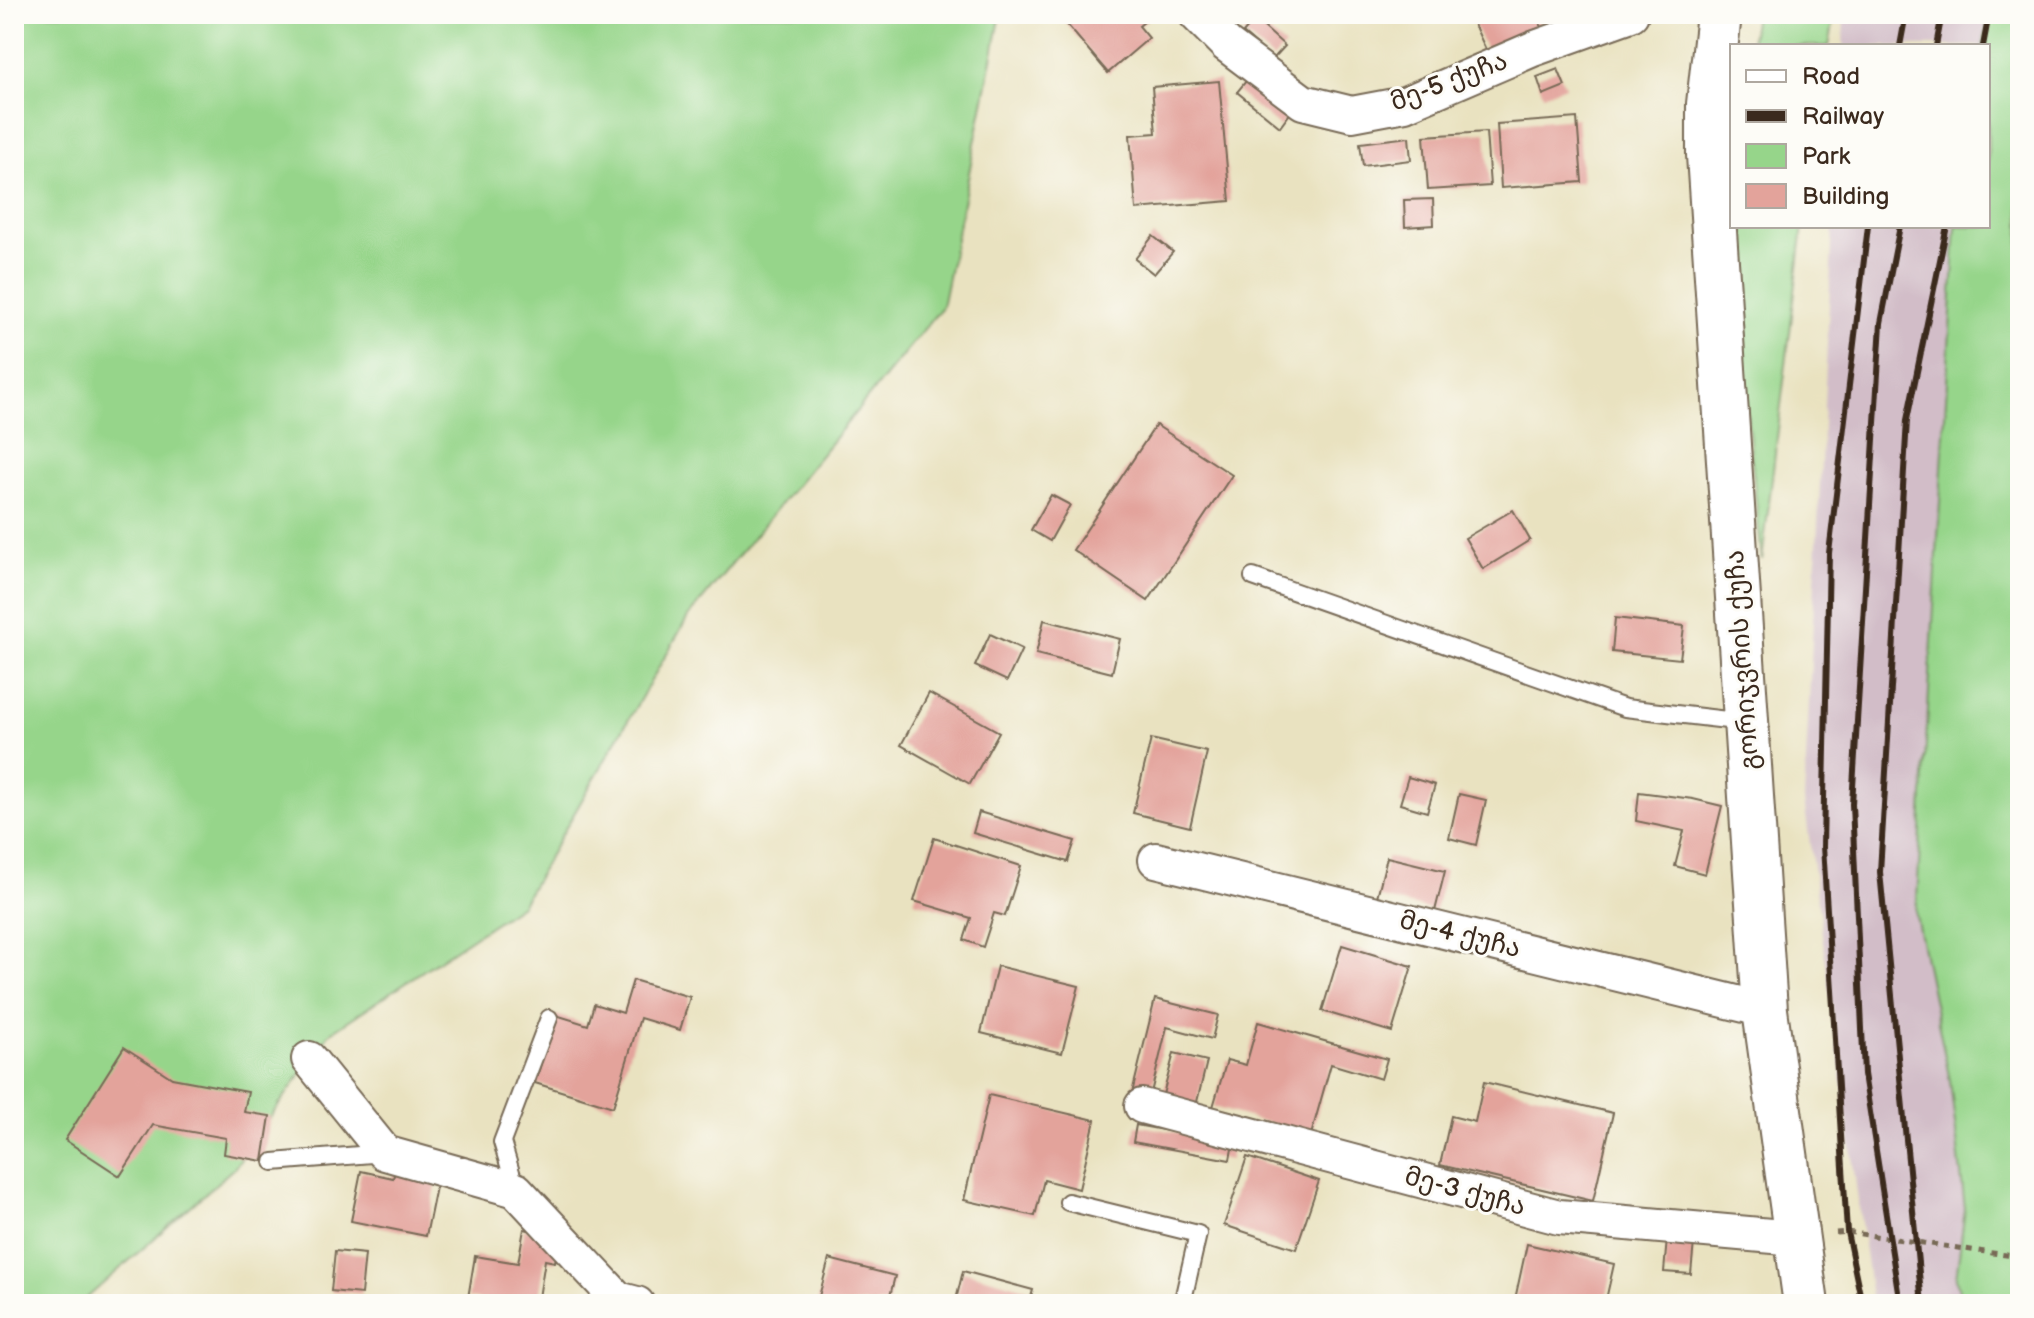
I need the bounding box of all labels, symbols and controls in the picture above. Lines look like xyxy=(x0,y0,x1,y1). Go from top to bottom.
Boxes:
legend xyxy=(1730,44,1990,228)
street label: მე-5 ქუჩა xyxy=(1386,46,1512,118)
text: Road xyxy=(1802,62,1860,91)
text: Railway xyxy=(1802,102,1884,131)
text: Park xyxy=(1802,142,1850,171)
text: Building xyxy=(1802,182,1889,211)
street label: გორიჯვრის ქუჩა xyxy=(1720,549,1766,771)
street label: მე-4 ქუჩა xyxy=(1396,905,1524,965)
street label: მე-3 ქუჩა xyxy=(1401,1161,1529,1223)

